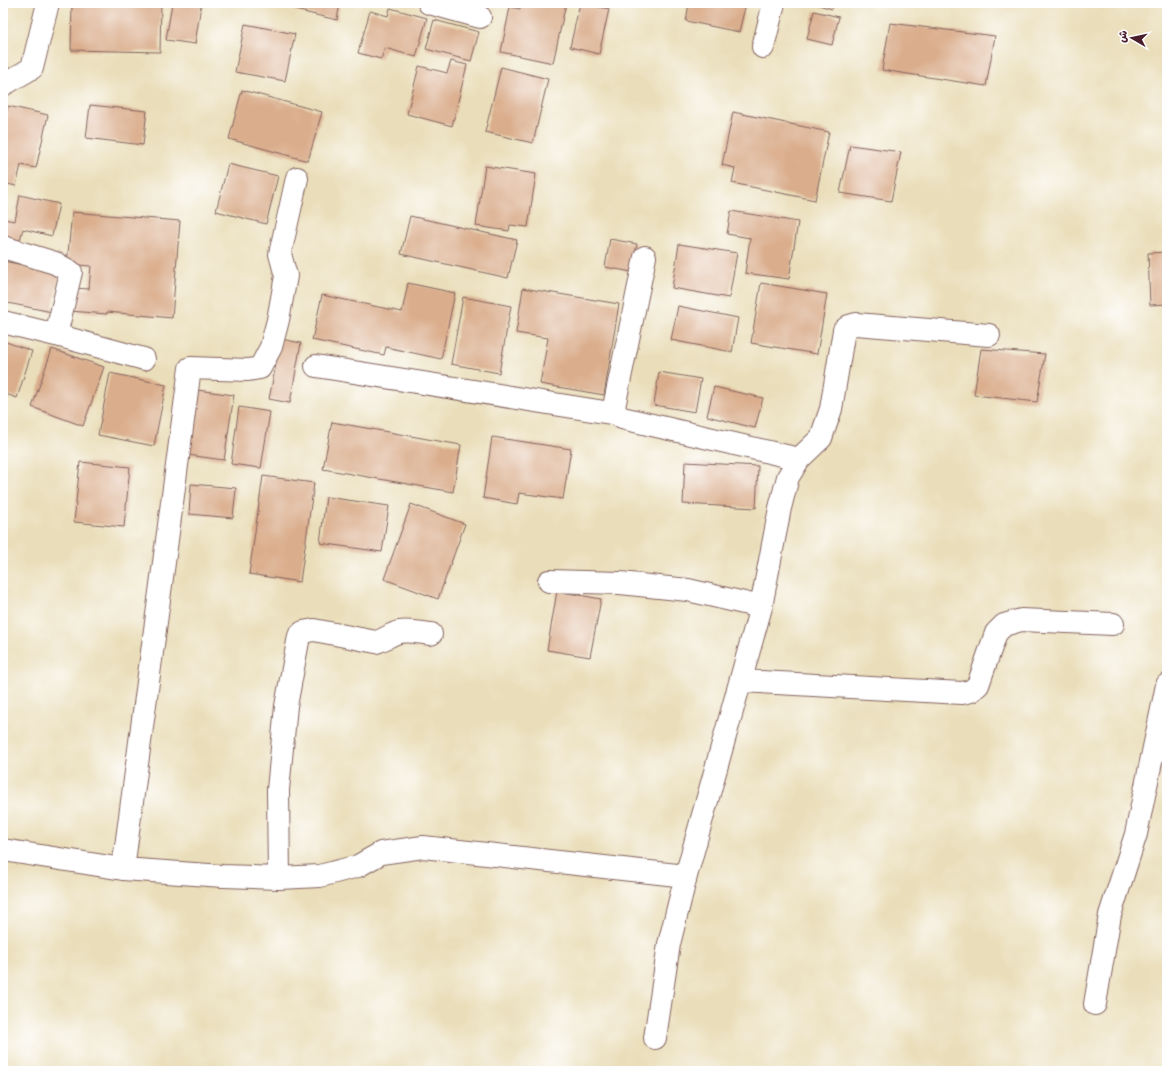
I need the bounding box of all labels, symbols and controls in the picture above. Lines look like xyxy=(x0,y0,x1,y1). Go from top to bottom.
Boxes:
north arrow xyxy=(1112,18,1152,58)
text: ش xyxy=(1114,29,1131,44)

